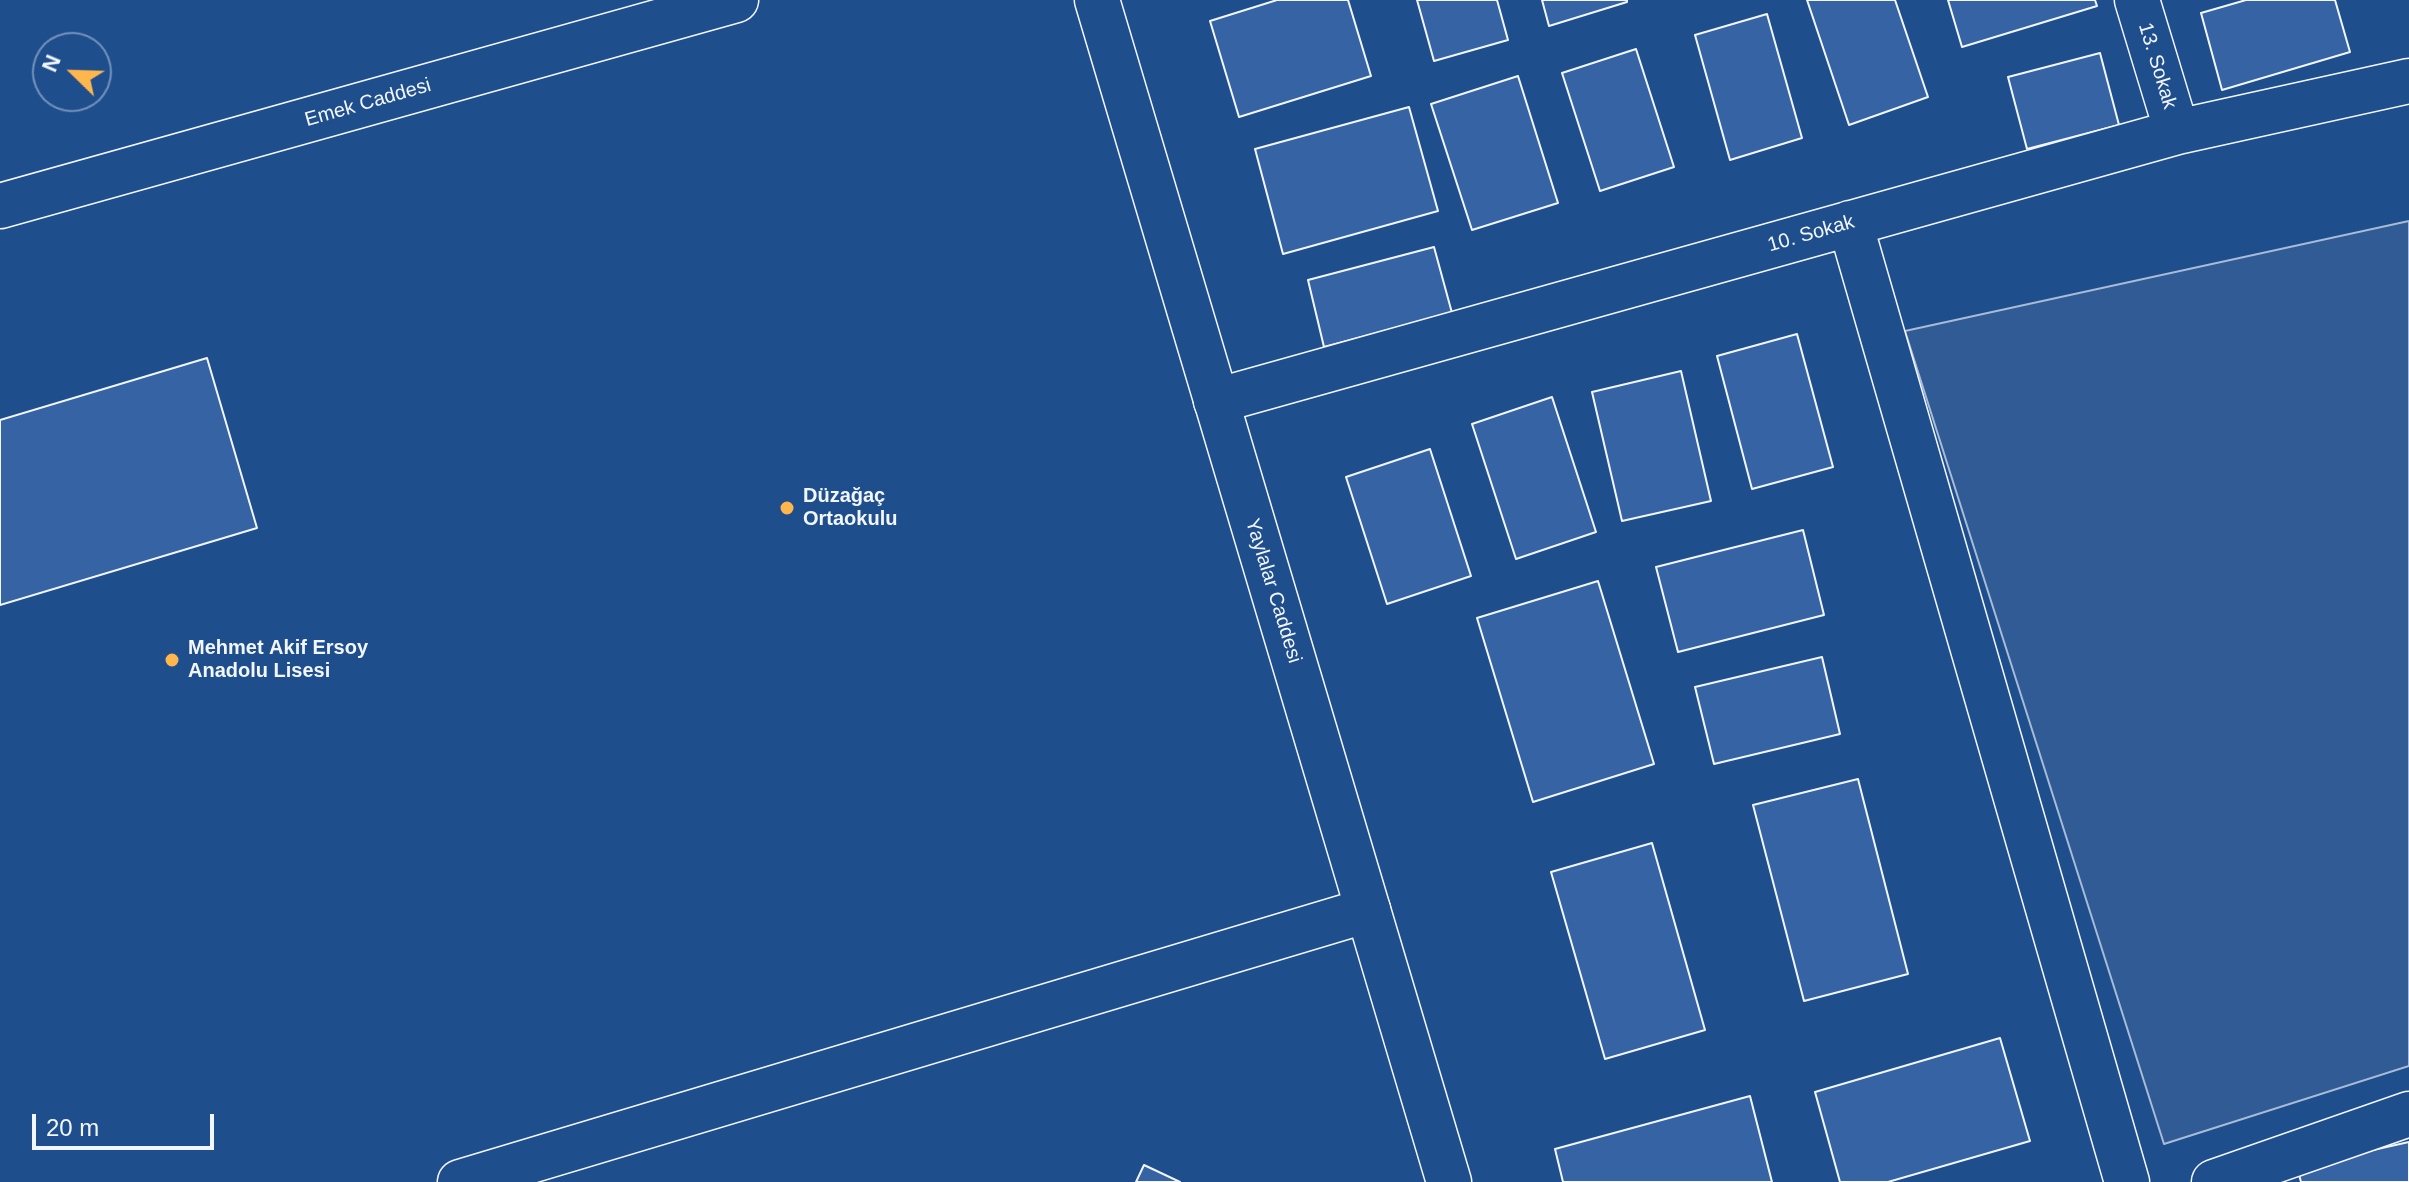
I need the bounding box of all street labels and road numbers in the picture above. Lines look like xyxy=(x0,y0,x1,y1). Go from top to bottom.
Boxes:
street label: 13. Sokak xyxy=(2133,20,2181,112)
street label: Emek Caddesi xyxy=(302,74,434,132)
street label: 10. Sokak xyxy=(1765,210,1857,258)
street label: Yaylalar Caddesi xyxy=(1240,516,1306,666)

